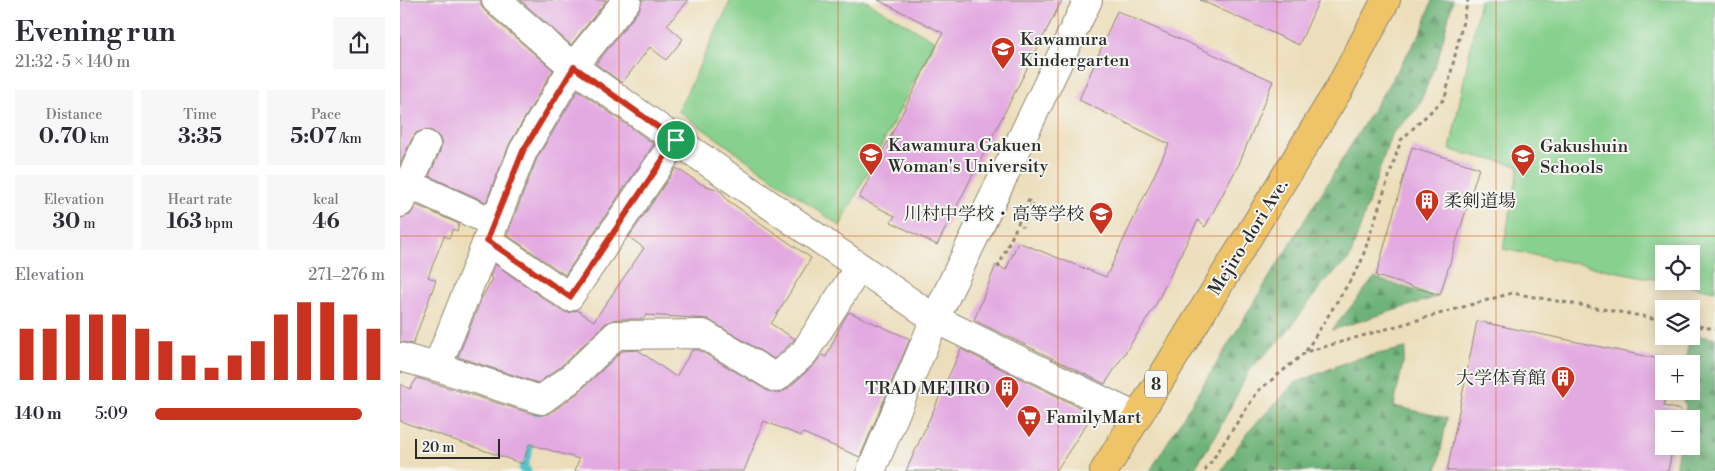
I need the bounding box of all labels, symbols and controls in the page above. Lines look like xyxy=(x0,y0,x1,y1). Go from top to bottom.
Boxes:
text: Evening run xyxy=(15,15,176,50)
button: share xyxy=(333,17,385,69)
place label: Kawamura Kindergarten xyxy=(1020,28,1130,72)
school or university icon: Kawamura Kindergarten xyxy=(990,36,1016,70)
text: 21:32 · 5 × 140 m xyxy=(15,52,130,72)
text: Distance xyxy=(46,106,102,124)
text: Time xyxy=(183,106,217,124)
text: Pace xyxy=(311,106,341,124)
pin xyxy=(655,119,697,161)
text: 0.70 xyxy=(39,124,87,150)
text: 3:35 xyxy=(178,124,222,150)
text: 5:07 xyxy=(290,124,337,150)
icon: arrive xyxy=(662,126,690,154)
text: km xyxy=(87,130,109,148)
text: /km xyxy=(337,130,362,148)
place label: Kawamura Gakuen Woman's University xyxy=(887,134,1048,178)
place label: Gakushuin Schools xyxy=(1540,135,1628,179)
school or university icon: Kawamura Gakuen Woman's University xyxy=(858,142,884,176)
school or university icon: Gakushuin Schools xyxy=(1510,143,1536,177)
street label: Mejiro-dori Ave. xyxy=(1203,175,1293,300)
building icon: 柔剣道場 xyxy=(1414,188,1440,222)
place label: 柔剣道場 xyxy=(1444,190,1516,213)
text: Elevation xyxy=(44,191,104,209)
text: Heart rate xyxy=(168,191,232,209)
text: kcal xyxy=(313,191,339,209)
school or university icon: 川村中学校・高等学校 xyxy=(1088,201,1114,235)
place label: 川村中学校・高等学校 xyxy=(904,203,1084,226)
text: 30 xyxy=(52,209,80,235)
text: 163 xyxy=(167,209,202,235)
text: 46 xyxy=(312,209,340,235)
text: m xyxy=(80,215,96,233)
text: bpm xyxy=(202,215,233,233)
map controls xyxy=(1655,245,1700,455)
button: locate xyxy=(1655,245,1700,290)
text: Elevation xyxy=(15,265,84,285)
text: 271–276 m xyxy=(308,265,385,285)
button: layers xyxy=(1655,300,1700,345)
button: + xyxy=(1655,355,1700,400)
building icon: 大学体育館 xyxy=(1550,365,1576,399)
place label: 大学体育館 xyxy=(1456,367,1546,390)
road number: 8 xyxy=(1145,370,1167,398)
building icon: TRAD MEJIRO xyxy=(994,375,1020,409)
place label: TRAD MEJIRO xyxy=(865,377,990,400)
text: 140 m xyxy=(15,404,61,424)
text: 5:09 xyxy=(95,404,128,424)
supermarket icon: FamilyMart xyxy=(1016,404,1042,438)
place label: FamilyMart xyxy=(1046,406,1142,429)
button: − xyxy=(1655,410,1700,455)
scale bar xyxy=(415,436,500,459)
text: 20 m xyxy=(422,439,454,457)

